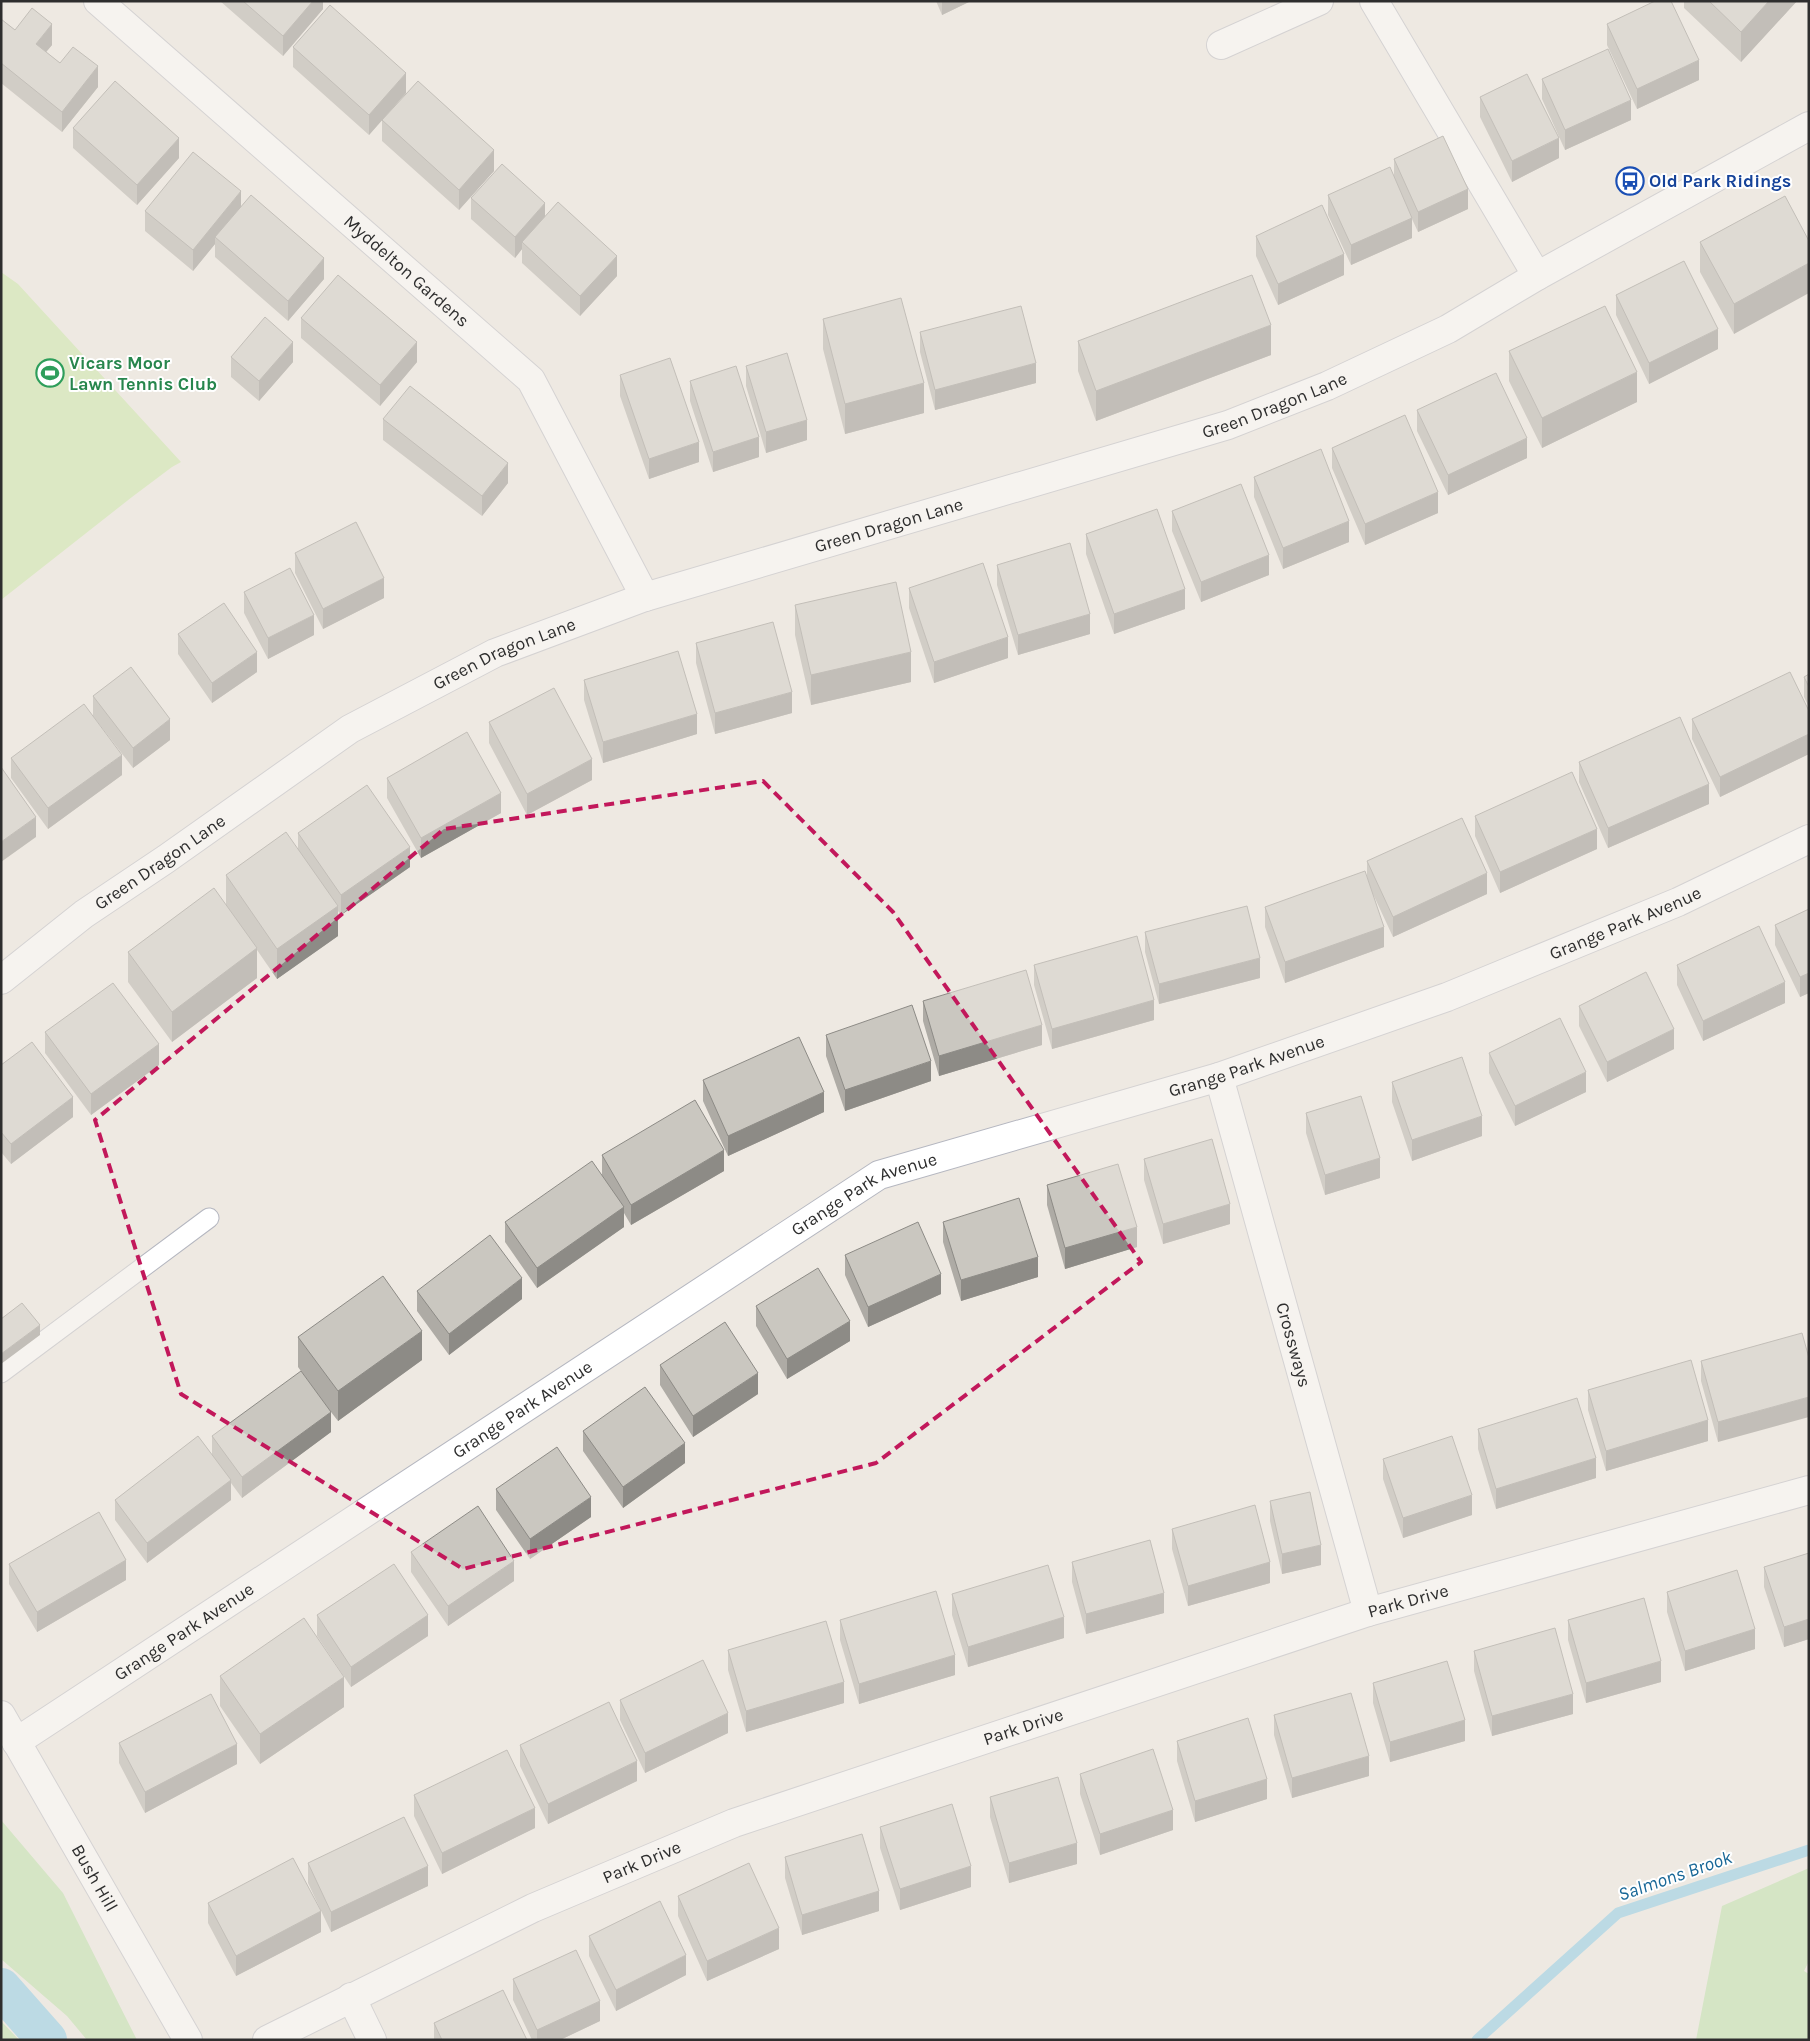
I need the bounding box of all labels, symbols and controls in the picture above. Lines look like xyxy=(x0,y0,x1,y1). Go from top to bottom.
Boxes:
bus stop icon: Old Park Ridings xyxy=(1615,166,1645,196)
place label: Old Park Ridings xyxy=(1649,170,1791,192)
street label: Myddelton Gardens xyxy=(339,210,474,332)
place label: Vicars Moor Lawn Tennis Club xyxy=(69,352,217,395)
sports icon: Vicars Moor Lawn Tennis Club xyxy=(35,358,65,388)
street label: Green Dragon Lane xyxy=(1199,367,1350,443)
street label: Green Dragon Lane xyxy=(812,493,966,557)
street label: Green Dragon Lane xyxy=(429,613,579,695)
street label: Green Dragon Lane xyxy=(90,810,230,915)
street label: Grange Park Avenue xyxy=(1546,881,1705,965)
street label: Grange Park Avenue xyxy=(1166,1030,1327,1102)
street label: Grange Park Avenue xyxy=(787,1148,939,1241)
street label: Crossways xyxy=(1271,1300,1316,1390)
street label: Grange Park Avenue xyxy=(448,1355,597,1463)
street label: Grange Park Avenue xyxy=(110,1578,258,1686)
street label: Park Drive xyxy=(1365,1579,1451,1623)
street label: Park Drive xyxy=(980,1703,1066,1750)
street label: Park Drive xyxy=(599,1836,684,1888)
street label: Bush Hill xyxy=(67,1840,123,1916)
water label: Salmons Brook xyxy=(1615,1846,1735,1906)

